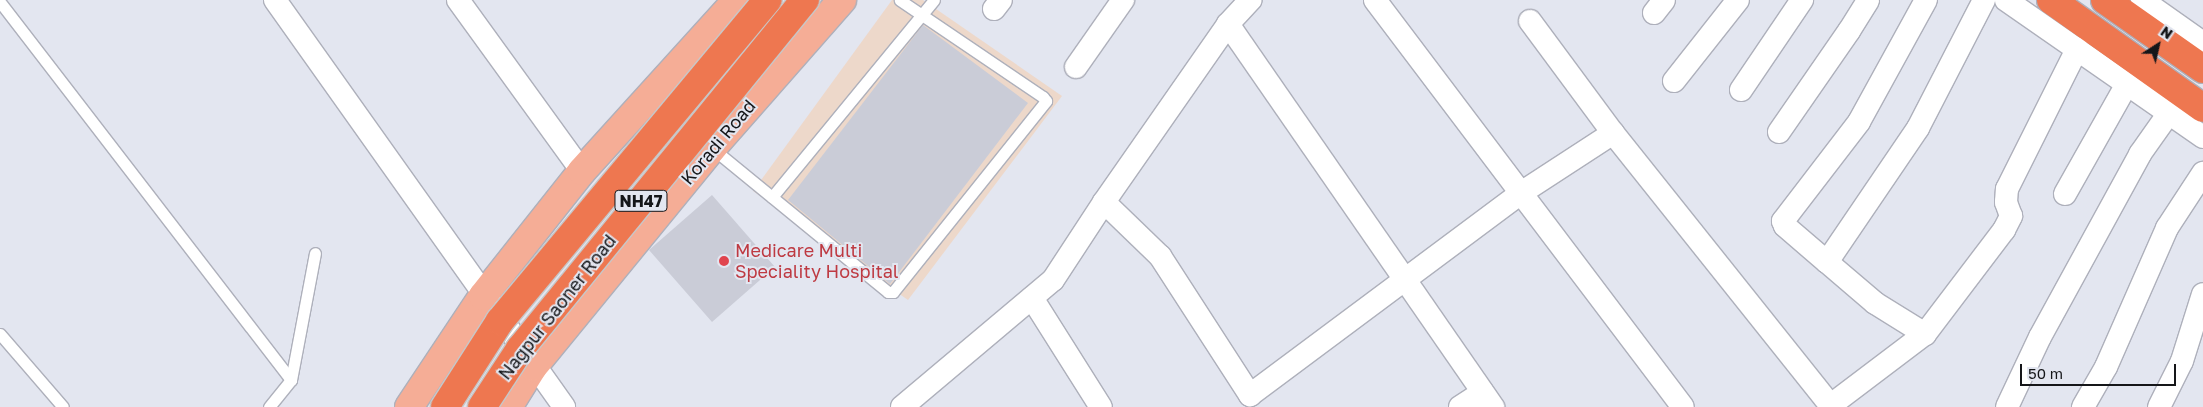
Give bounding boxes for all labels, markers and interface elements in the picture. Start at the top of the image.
north arrow [2133,20,2183,70]
text: N [2158,22,2176,42]
street label: Koradi Road [676,95,760,189]
road number: NH47 [614,188,668,215]
street label: Nagpur Saoner Road [494,230,620,384]
place label: Medicare Multi Speciality Hospital [735,240,899,282]
marker: Medicare Multi Speciality Hospital [717,254,731,268]
scale bar [2023,354,2179,386]
text: 50 m [2028,364,2063,382]

